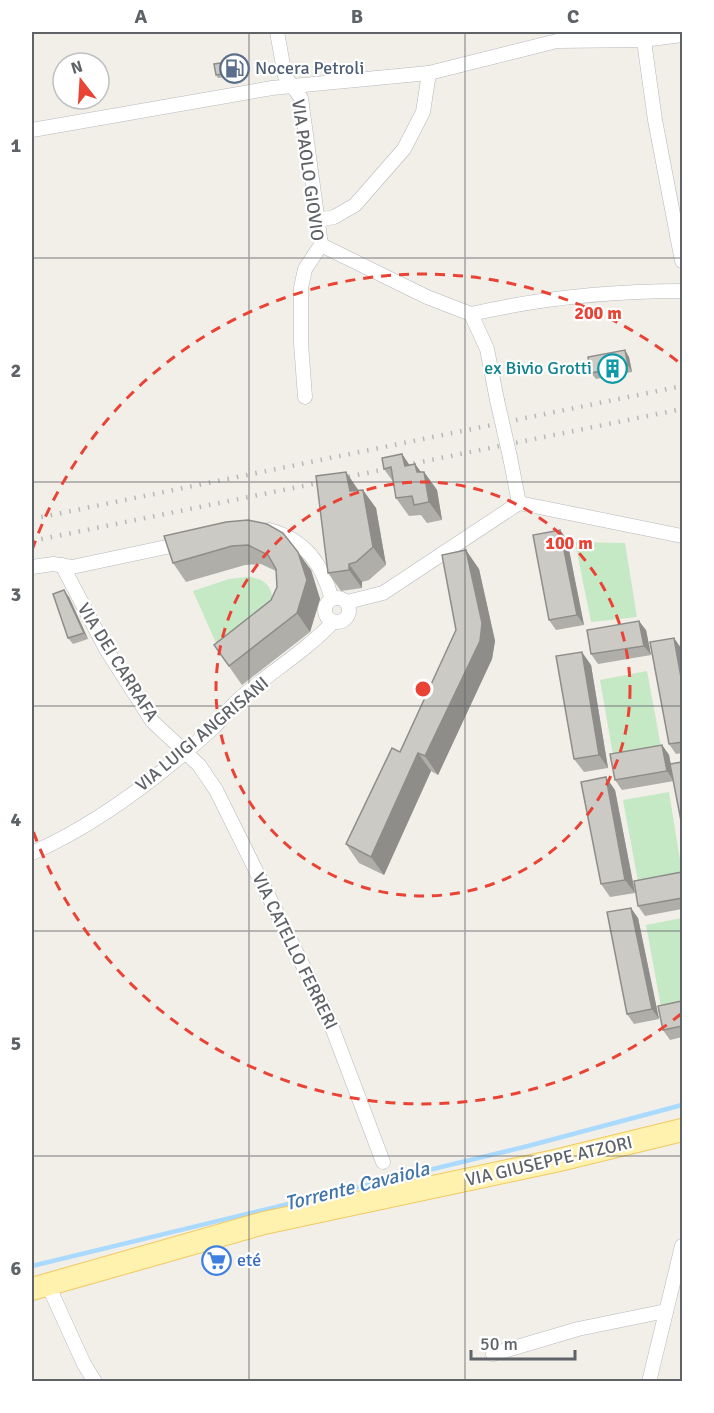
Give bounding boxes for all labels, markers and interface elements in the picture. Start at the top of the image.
text: A [135,4,148,29]
text: B [351,4,363,29]
text: C [567,4,579,29]
north arrow [51,51,111,111]
fuel station icon: Nocera Petroli [218,52,250,84]
text: N [69,56,85,79]
place label: Nocera Petroli [255,57,364,79]
street label: VIA PAOLO GIOVIO [287,98,329,242]
text: 1 [11,133,22,158]
text: 200 m [574,302,622,324]
building icon: ex Bivio Grotti [597,352,629,384]
place label: ex Bivio Grotti [484,357,592,379]
text: 2 [11,358,21,383]
text: 100 m [545,532,593,554]
text: 3 [11,582,21,607]
street label: VIA DEI CARRAFA [73,599,163,725]
street label: VIA LUIGI ANGRISANI [131,672,273,796]
centre of rings [413,679,433,699]
text: 4 [11,807,22,832]
street label: VIA CATELLO FERRERI [247,869,343,1033]
text: 5 [11,1031,21,1056]
street label: VIA GIUSEPPE ATZORI [463,1131,635,1191]
water label: Torrente Cavaiola [282,1156,433,1216]
supermarket icon: eté [200,1244,232,1276]
place label: eté [237,1249,261,1271]
text: 6 [11,1256,22,1281]
scale bar [471,1323,574,1361]
text: 50 m [480,1333,518,1355]

